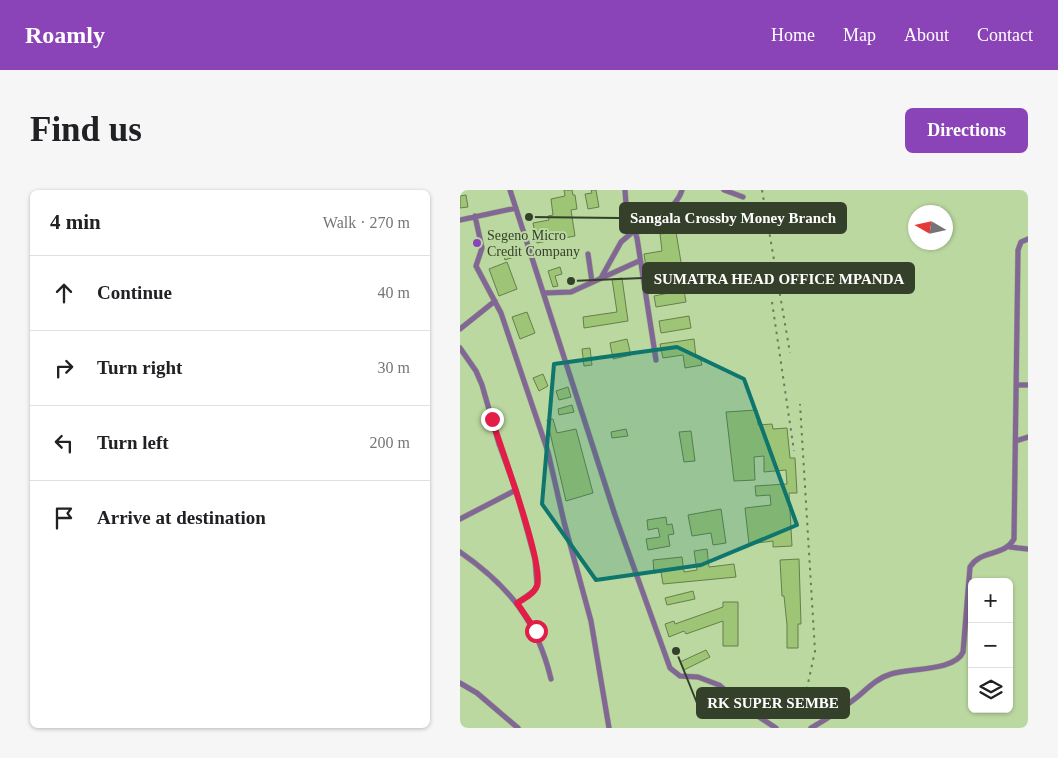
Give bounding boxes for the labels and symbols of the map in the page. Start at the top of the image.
callout: Sangala Crossby Money Branch [620,203,846,233]
north arrow [908,205,953,250]
text: Sangala Crossby Money Branch [630,210,837,226]
place label: Segeno Micro Credit Company [487,228,580,259]
marker: Segeno Micro Credit Company [471,237,483,249]
callout: SUMATRA HEAD OFFICE MPANDA [643,263,914,293]
text: SUMATRA HEAD OFFICE MPANDA [654,271,905,287]
route end [481,408,504,431]
route start [525,620,548,643]
callout: RK SUPER SEMBE [697,688,849,718]
text: RK SUPER SEMBE [707,695,839,711]

